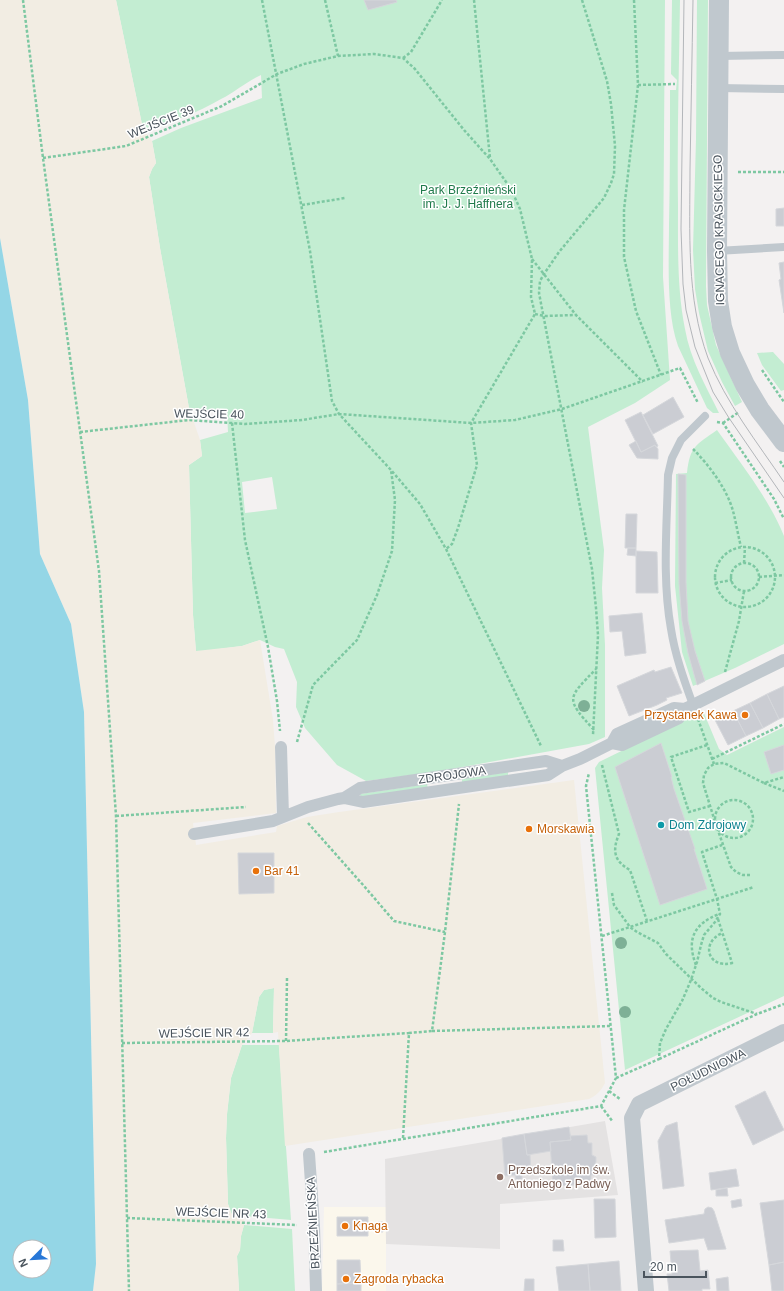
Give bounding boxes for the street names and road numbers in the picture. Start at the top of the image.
street label: WEJŚCIE 39 [126,101,196,142]
street label: IGNACEGO KRASICKIEGO [711,155,727,305]
street label: WEJŚCIE 40 [174,405,244,422]
street label: ZDROJOWA [417,763,487,787]
street label: WEJŚCIE NR 42 [159,1024,250,1041]
street label: POŁUDNIOWA [668,1046,748,1094]
street label: BRZEŹNIEŃSKA [303,1177,322,1269]
street label: WEJŚCIE NR 43 [175,1203,267,1222]

